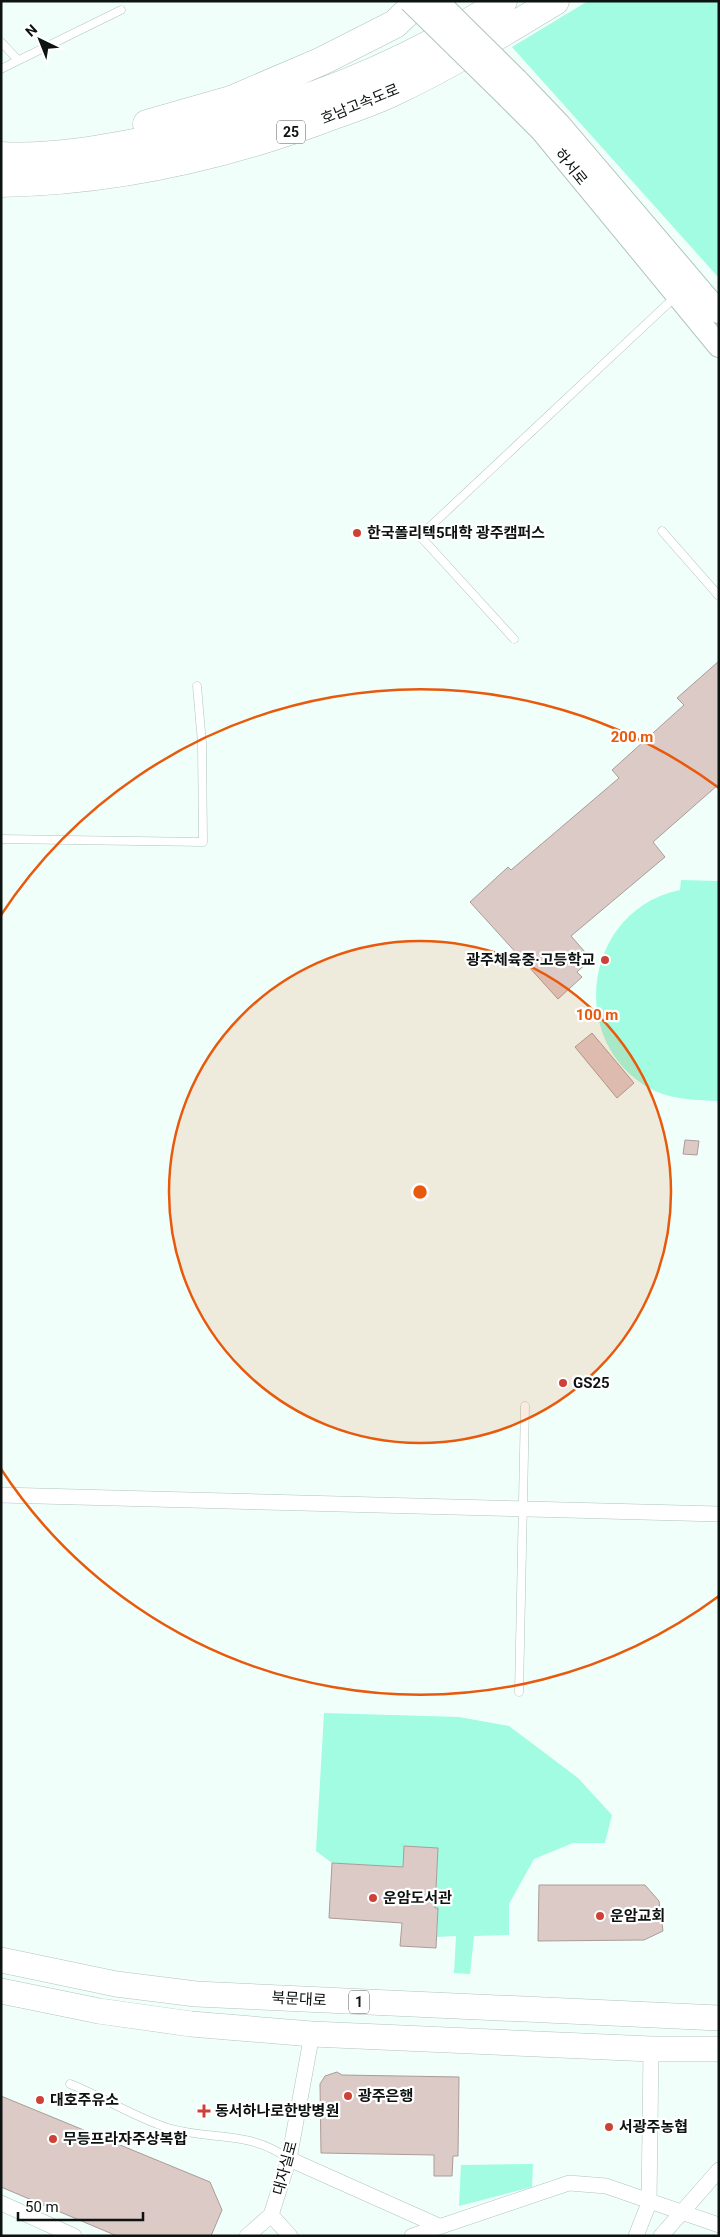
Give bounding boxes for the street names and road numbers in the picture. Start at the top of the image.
street label: 호남고속도로 [318,80,402,128]
road number: 25 [277,120,305,144]
street label: 하서로 [551,145,591,189]
street label: 북문대로 [271,1989,327,2009]
road number: 1 [349,1990,369,2014]
street label: 대자실로 [269,2139,301,2197]

